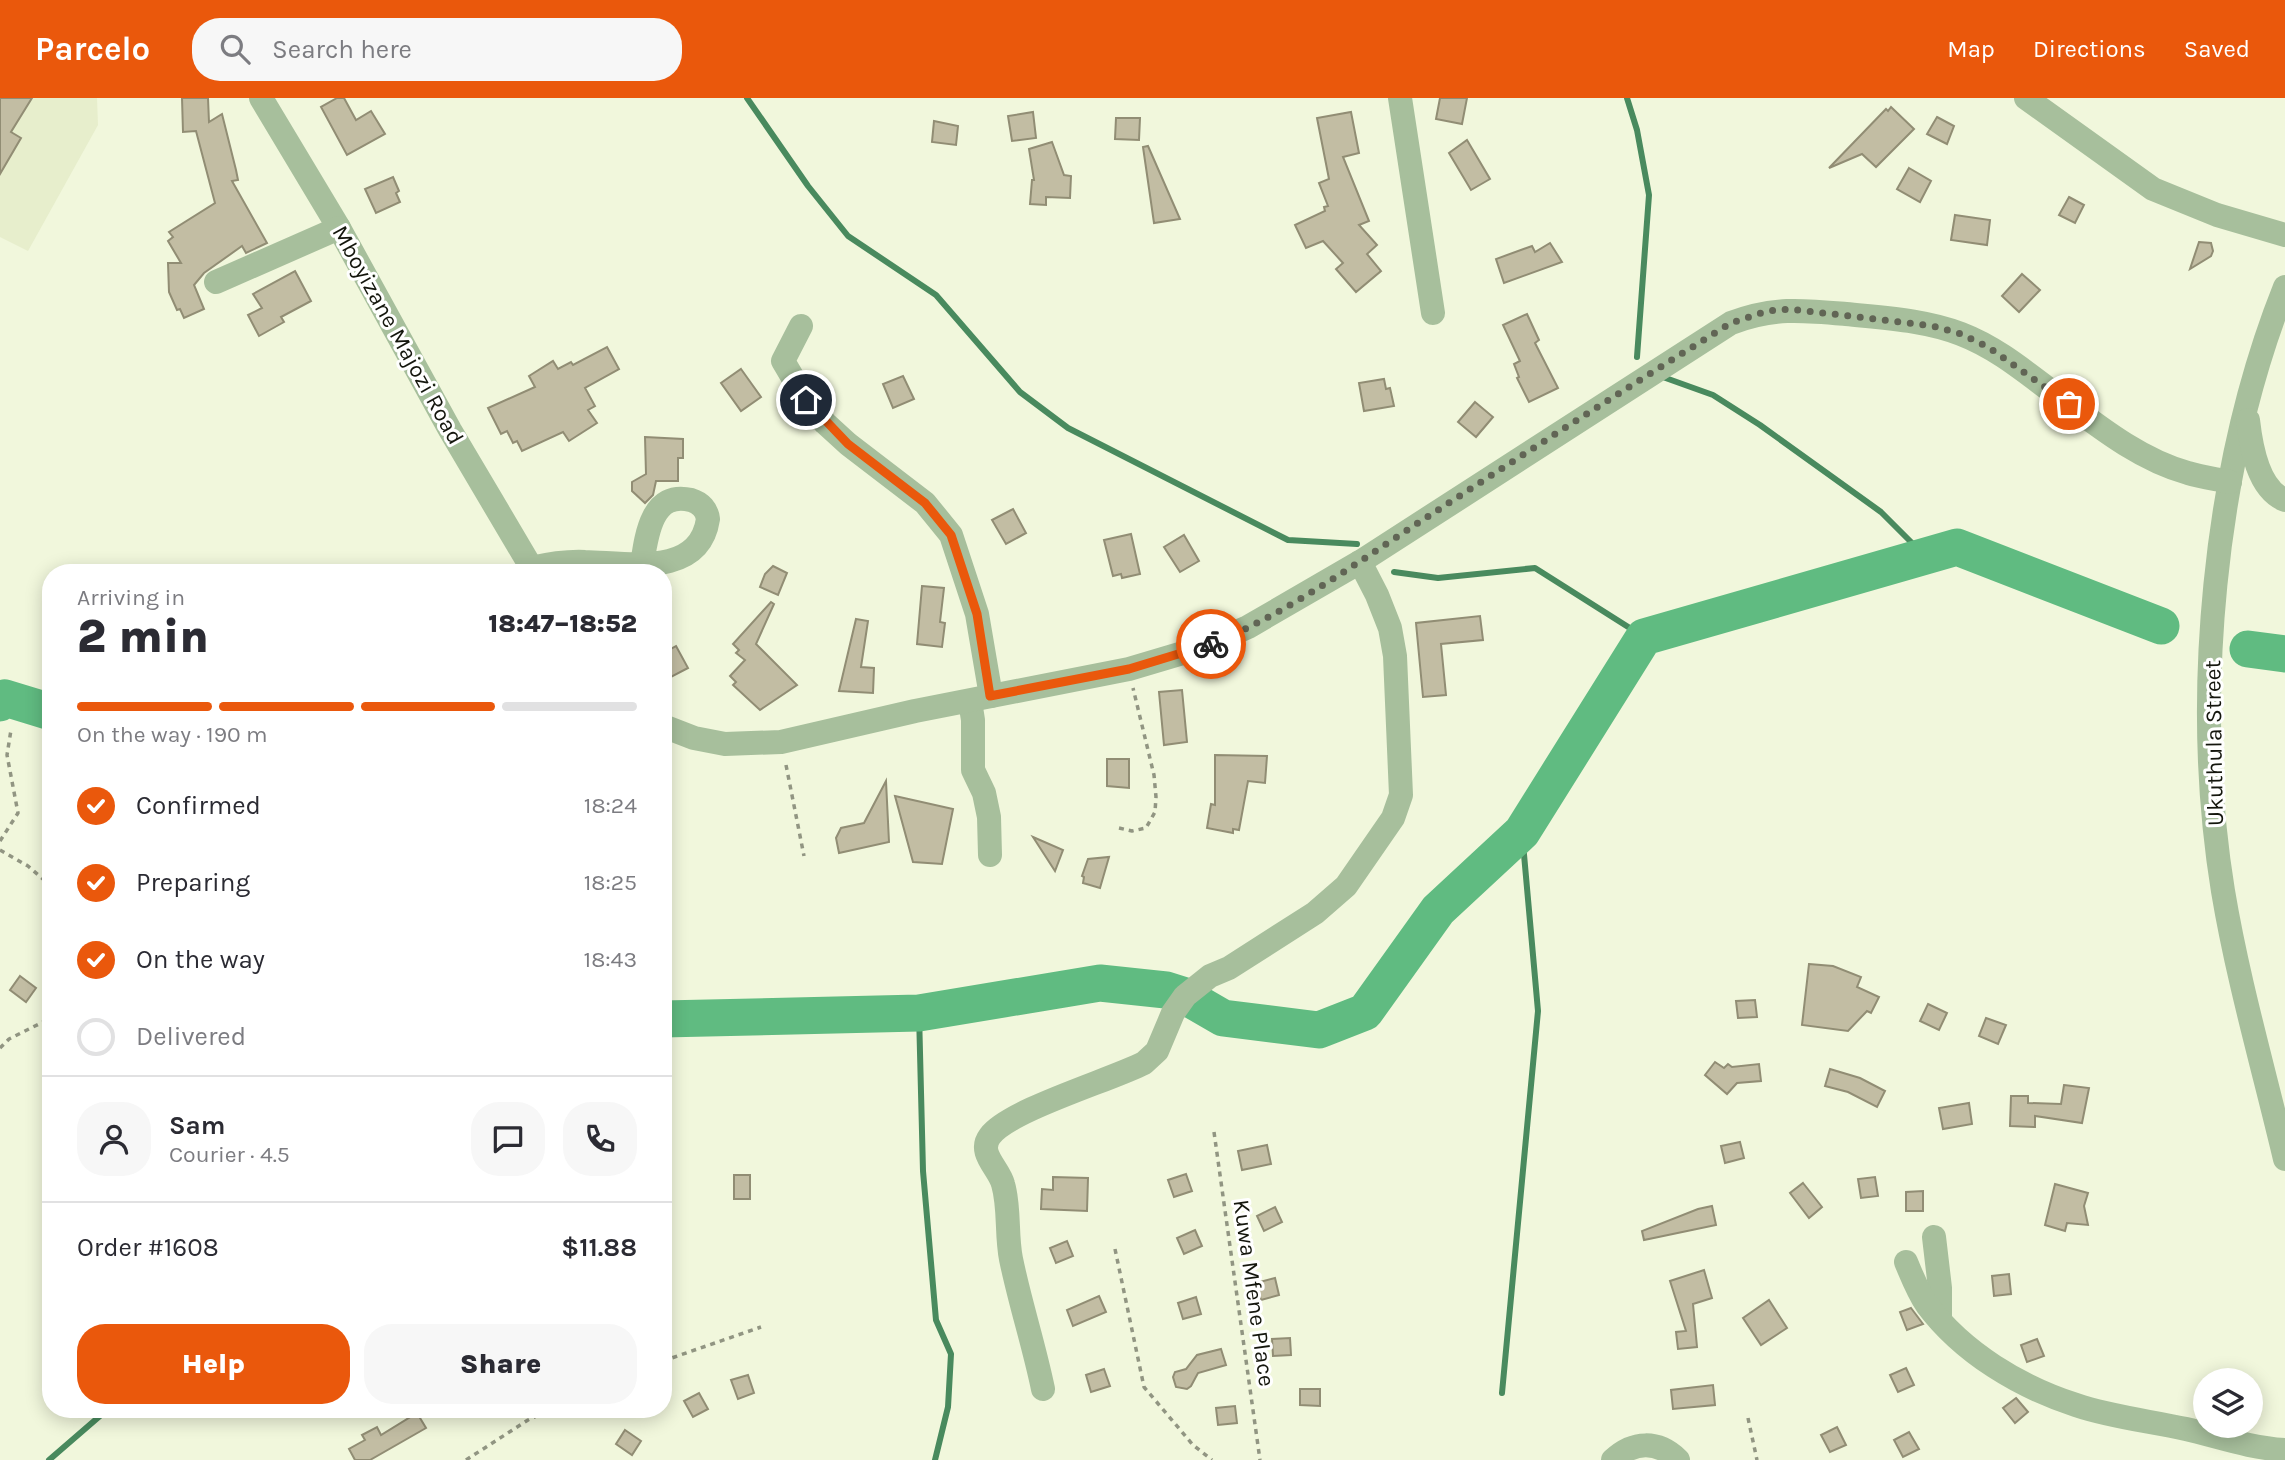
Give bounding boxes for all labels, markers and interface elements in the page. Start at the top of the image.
search box [192,18,682,81]
text: Parcelo [35,30,150,68]
icon: search [216,30,254,68]
text: Search here [272,34,412,65]
text: Map [1947,35,1995,63]
text: Directions [2033,35,2146,63]
text: Saved [2184,35,2250,63]
street label: Mboyizane Majozi Road [327,221,469,449]
pin [776,370,836,430]
pin [2039,374,2099,434]
icon: home [787,381,825,419]
icon: bag [2050,385,2088,423]
text: Arriving in [77,584,185,611]
text: 18:47–18:52 [488,608,637,639]
courier [1176,609,1246,679]
text: 2 min [77,610,209,664]
icon: bike [1192,625,1230,663]
street label: Ukuthula Street [2199,659,2229,826]
text: On the way · 190 m [77,721,268,748]
icon: check [77,787,115,825]
text: Confirmed [136,790,261,821]
text: 18:24 [584,792,637,819]
icon: check [77,864,115,902]
text: Preparing [136,867,250,898]
text: 18:25 [584,869,637,896]
icon: check [77,941,115,979]
text: On the way [136,944,265,975]
text: 18:43 [584,946,637,973]
text: Delivered [136,1021,246,1052]
button: person [77,1102,151,1176]
button: chat [471,1102,545,1176]
button: phone [563,1102,637,1176]
text: Sam [169,1110,225,1141]
text: Courier · 4.5 [169,1141,290,1168]
street label: Kuwa Mfene Place [1228,1198,1280,1388]
text: Order #1608 [77,1232,219,1263]
text: $11.88 [561,1232,637,1263]
button: Help [77,1324,350,1404]
button: Share [364,1324,637,1404]
map controls [2193,1368,2263,1438]
button: layers [2193,1368,2263,1438]

